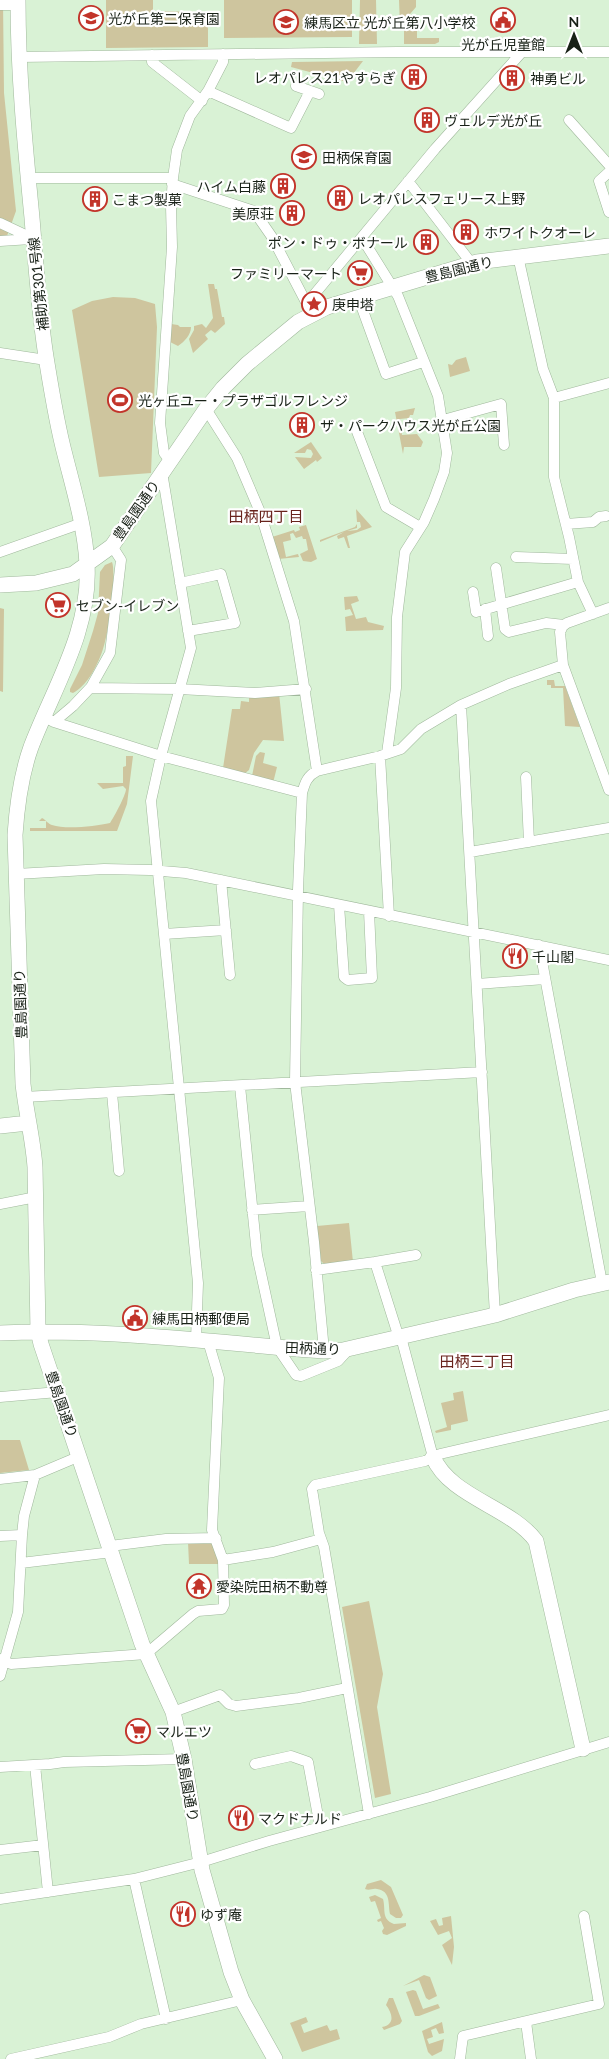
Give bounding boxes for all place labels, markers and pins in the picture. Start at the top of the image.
school or university icon: 光が丘第二保育園 [78,5,104,31]
public building icon: 光が丘児童館 [490,7,516,33]
school or university icon: 練馬区立 光が丘第八小学校 [273,9,299,35]
place label: 光が丘第二保育園 [108,10,220,27]
place label: 練馬区立 光が丘第八小学校 [304,14,476,31]
place label: 光が丘児童館 [461,36,545,53]
building icon: レオパレス21やすらぎ [401,64,427,90]
building icon: 神勇ビル [499,65,525,91]
place label: レオパレス21やすらぎ [254,69,396,86]
place label: 神勇ビル [530,70,586,87]
building icon: ヴェルデ光が丘 [414,107,440,133]
place label: ヴェルデ光が丘 [444,112,542,129]
school or university icon: 田柄保育園 [291,144,317,170]
place label: 田柄保育園 [322,149,392,166]
building icon: ハイム白藤 [270,173,296,199]
place label: ハイム白藤 [197,178,266,195]
building icon: レオパレスフェリース上野 [327,185,353,211]
building icon: こまつ製菓 [82,186,108,212]
place label: レオパレスフェリース上野 [358,190,525,207]
place label: こまつ製菓 [112,191,182,208]
building icon: 美原荘 [279,200,305,226]
place label: 美原荘 [232,205,274,222]
building icon: ホワイトクオーレ [453,219,479,245]
place label: ホワイトクオーレ [484,224,596,241]
building icon: ポン・ドゥ・ボナール [413,229,439,255]
place label: ポン・ドゥ・ボナール [268,234,408,251]
supermarket icon: ファミリーマート [347,260,373,286]
place label: ファミリーマート [230,265,342,282]
place icon: 庚申塔 [301,291,327,317]
place label: 庚申塔 [332,296,374,313]
sports icon: 光ヶ丘ユー・プラザゴルフレンジ [107,387,133,413]
place label: 光ヶ丘ユー・プラザゴルフレンジ [138,392,348,409]
building icon: ザ・パークハウス光が丘公園 [289,412,315,438]
place label: ザ・パークハウス光が丘公園 [320,417,501,434]
supermarket icon: セブン-イレブン [45,592,71,618]
place label: セブン-イレブン [76,597,179,614]
restaurant icon: 千山閣 [502,943,528,969]
place label: 千山閣 [532,948,574,965]
public building icon: 練馬田柄郵便局 [122,1305,148,1331]
place label: 練馬田柄郵便局 [152,1310,250,1327]
temple icon: 愛染院田柄不動尊 [186,1573,212,1599]
place label: 愛染院田柄不動尊 [216,1578,328,1595]
supermarket icon: マルエツ [125,1718,151,1744]
place label: マルエツ [156,1723,212,1740]
restaurant icon: マクドナルド [228,1805,254,1831]
place label: マクドナルド [258,1810,342,1827]
restaurant icon: ゆず庵 [170,1901,196,1927]
place label: ゆず庵 [200,1906,242,1923]

